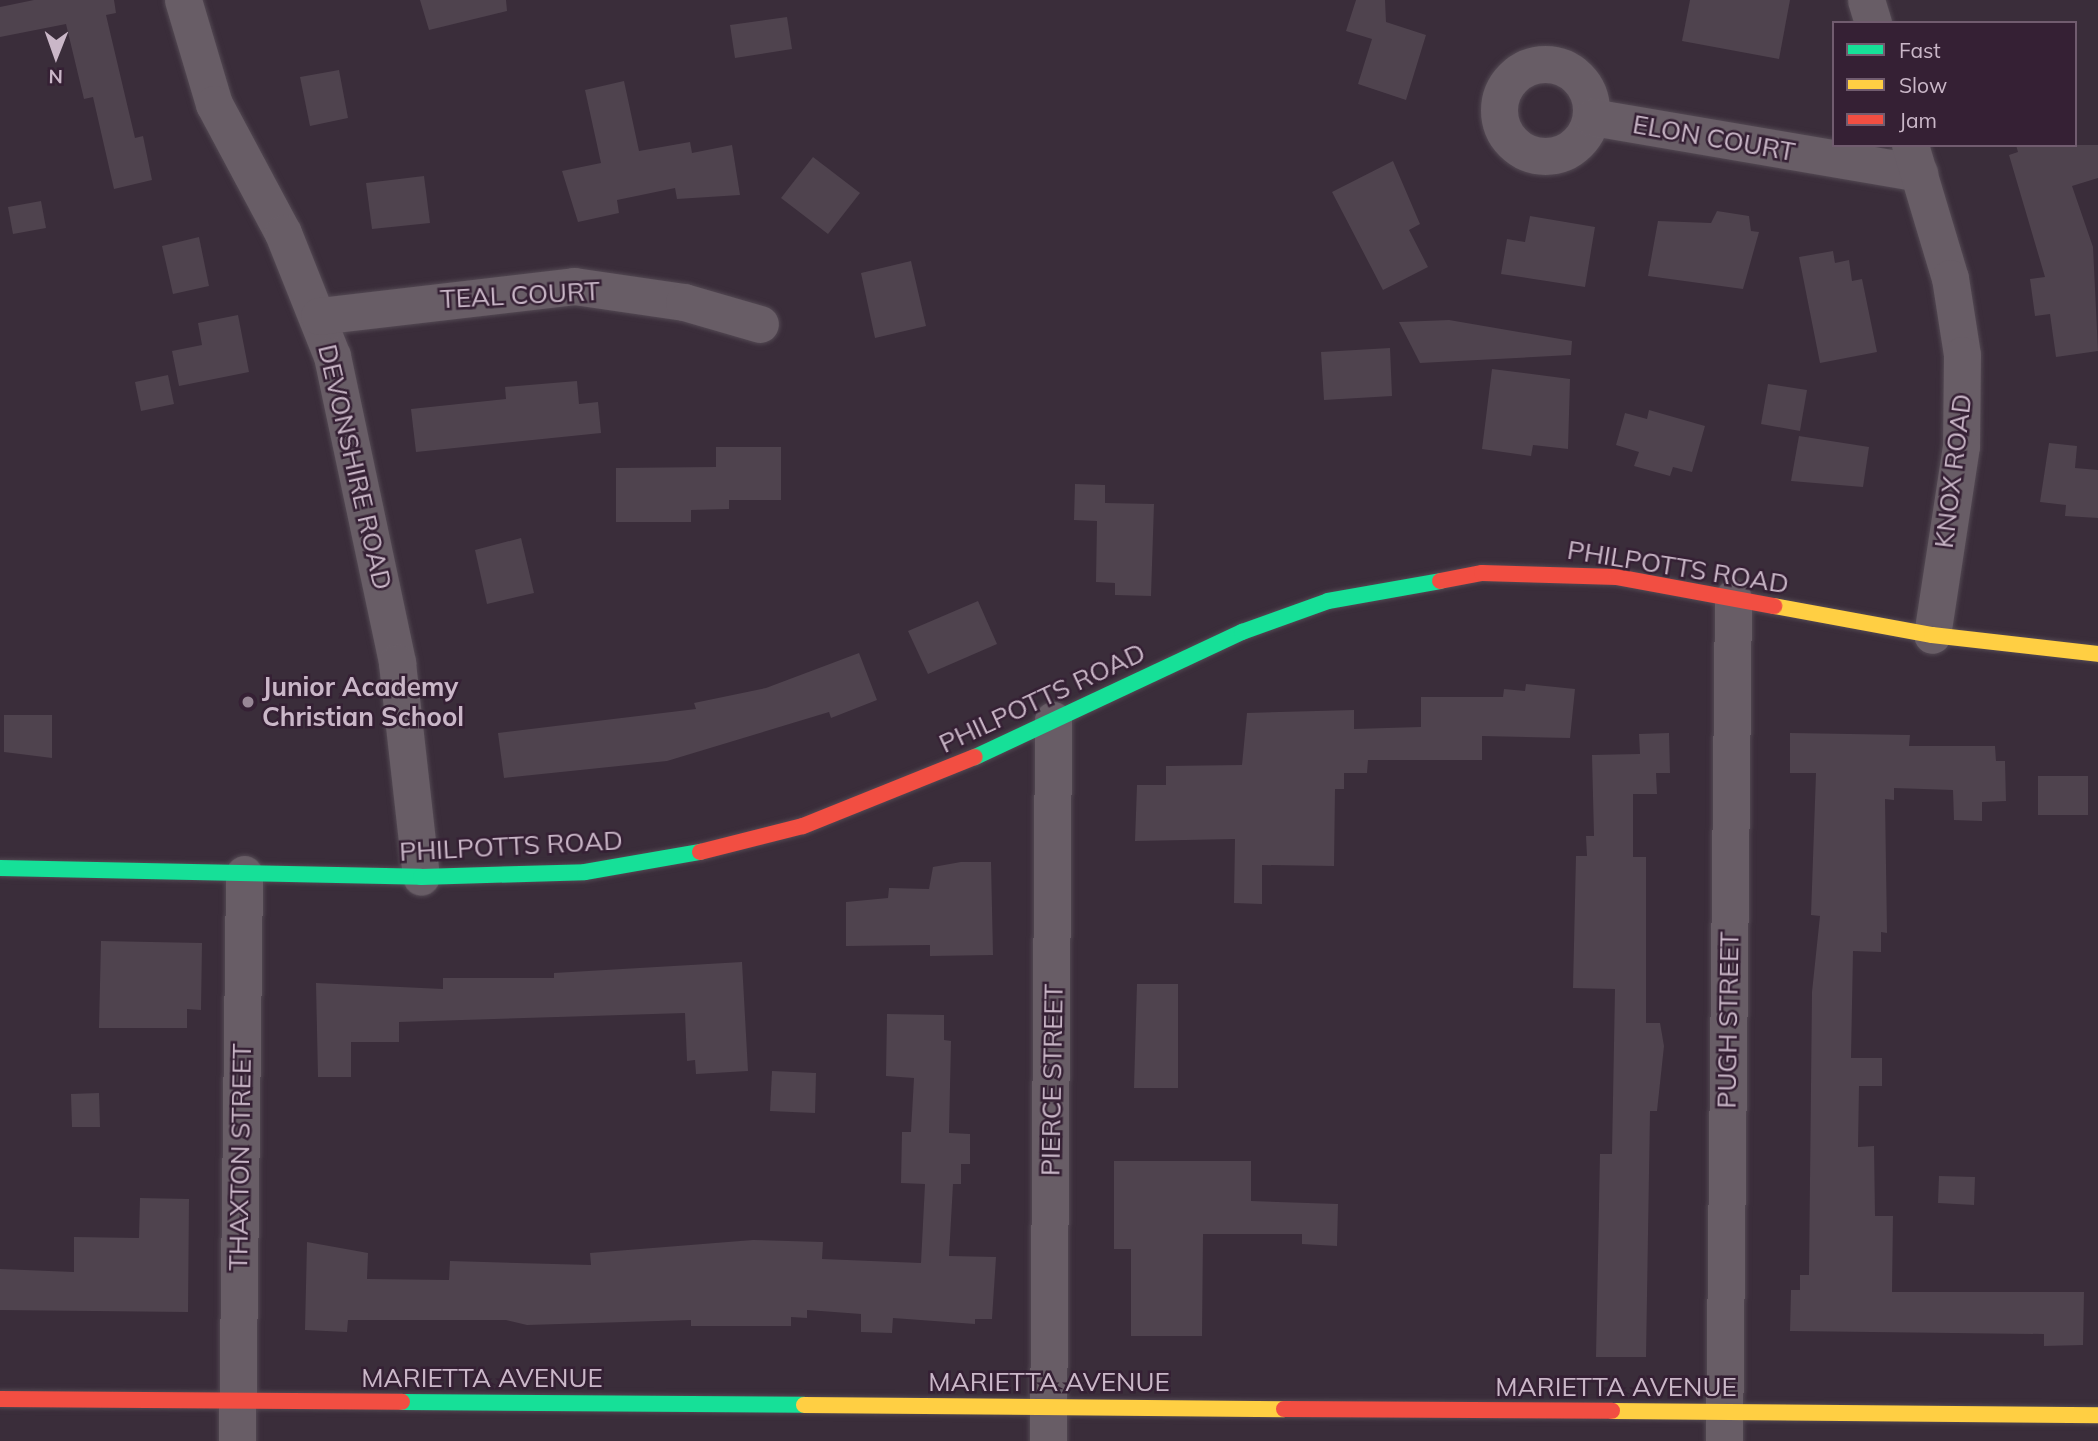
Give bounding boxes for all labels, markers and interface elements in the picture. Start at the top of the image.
north arrow [21,21,91,91]
legend [1832,21,2077,147]
text: Fast [1899,37,1941,63]
text: N [48,65,63,89]
text: Slow [1899,72,1947,98]
text: Jam [1899,107,1937,133]
street label: ELON COURT [1630,108,1798,168]
street label: TEAL COURT [439,275,601,315]
street label: DEVONSHIRE ROAD [312,341,398,593]
street label: KNOX ROAD [1928,392,1978,550]
street label: PHILPOTTS ROAD [1565,534,1791,600]
street label: PHILPOTTS ROAD [934,637,1150,759]
place label: Junior Academy Christian School [262,671,464,732]
marker: Junior Academy Christian School [240,694,256,710]
street label: PHILPOTTS ROAD [399,825,623,867]
street label: PUGH STREET [1711,931,1745,1109]
street label: PIERCE STREET [1035,984,1069,1176]
street label: THAXTON STREET [222,1043,258,1271]
street label: MARIETTA AVENUE [361,1362,603,1394]
street label: MARIETTA AVENUE [928,1366,1170,1398]
street label: MARIETTA AVENUE [1495,1371,1737,1403]

